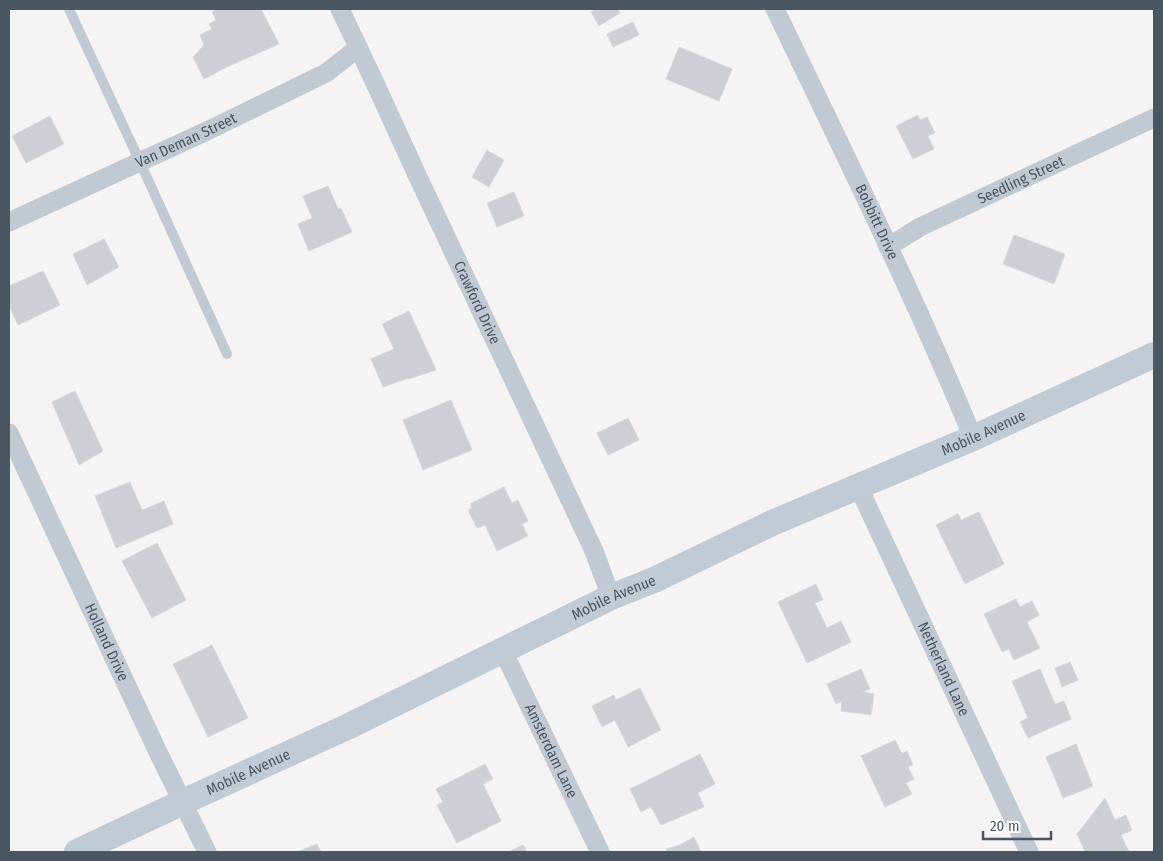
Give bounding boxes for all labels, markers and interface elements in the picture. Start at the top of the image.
street label: Van Deman Street [133,109,240,172]
street label: Seedling Street [975,152,1067,208]
street label: Bobbitt Drive [851,181,902,262]
street label: Crawford Drive [450,258,504,347]
street label: Mobile Avenue [939,406,1028,459]
street label: Mobile Avenue [568,571,658,624]
street label: Holland Drive [81,601,132,684]
street label: Netherland Lane [914,619,973,719]
street label: Amsterdam Lane [521,701,582,801]
street label: Mobile Avenue [203,745,293,799]
scale bar [983,808,1050,840]
text: 20 m [990,817,1020,835]

